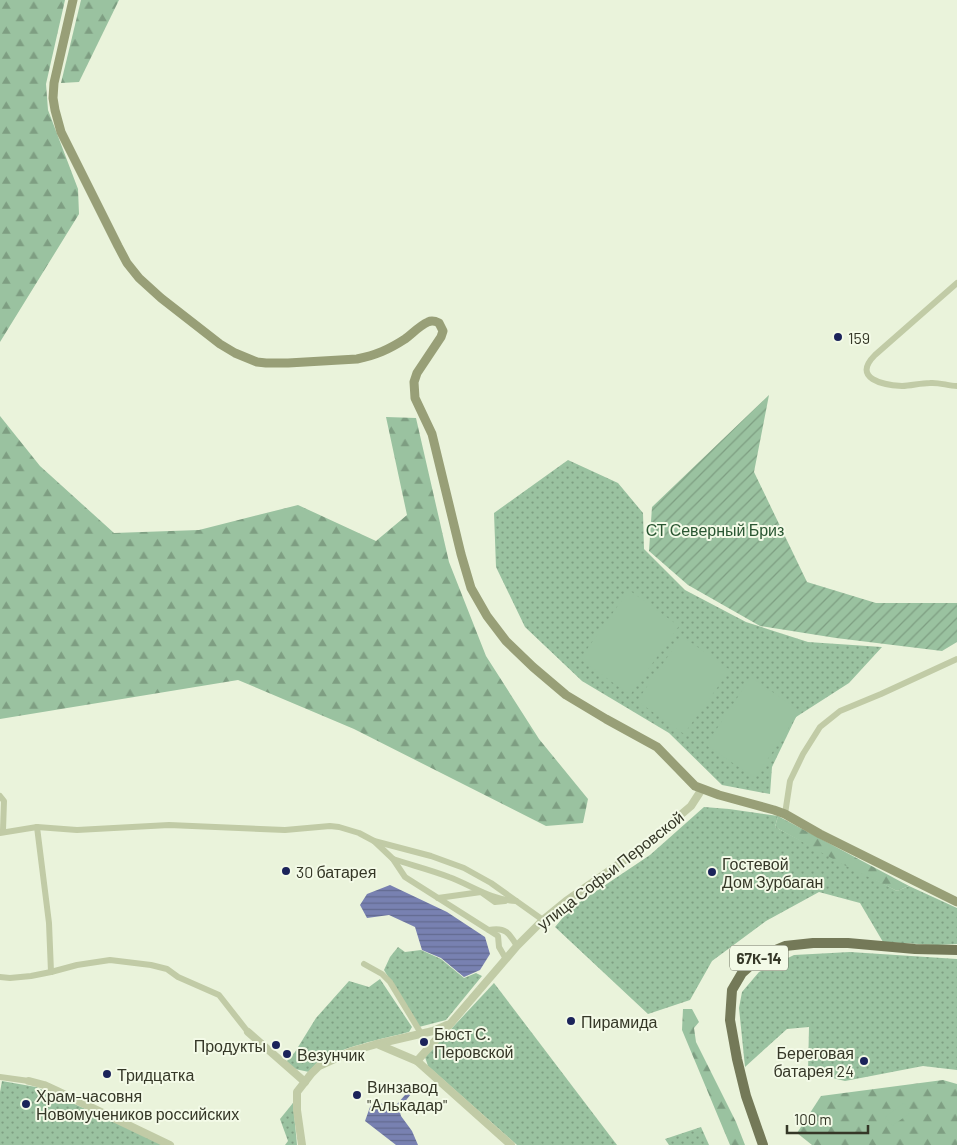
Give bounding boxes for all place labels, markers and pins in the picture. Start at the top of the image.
place label: 159 [848,328,870,347]
marker: 159 [832,331,844,343]
place label: Гостевой Дом Зурбаган [722,854,823,891]
place label: 30 батарея [296,862,376,881]
marker: 30 батарея [280,865,292,877]
marker: Гостевой Дом Зурбаган [706,866,718,878]
place label: Пирамида [581,1012,658,1031]
marker: Пирамида [565,1015,577,1027]
place label: Бюст С. Перовской [434,1024,514,1061]
place label: Продукты [194,1036,266,1055]
marker: Бюст С. Перовской [418,1036,430,1048]
marker: Продукты [270,1039,282,1051]
place label: Береговая батарея 24 [774,1043,854,1080]
place label: Везунчик [297,1045,365,1064]
marker: Везунчик [281,1048,293,1060]
marker: Береговая батарея 24 [858,1055,870,1067]
place label: Тридцатка [117,1065,194,1084]
marker: Тридцатка [101,1068,113,1080]
place label: Винзавод "Алькадар" [367,1077,447,1114]
place label: Храм-часовня Новомучеников российских [36,1086,239,1123]
marker: Винзавод "Алькадар" [351,1089,363,1101]
marker: Храм-часовня Новомучеников российских [20,1098,32,1110]

